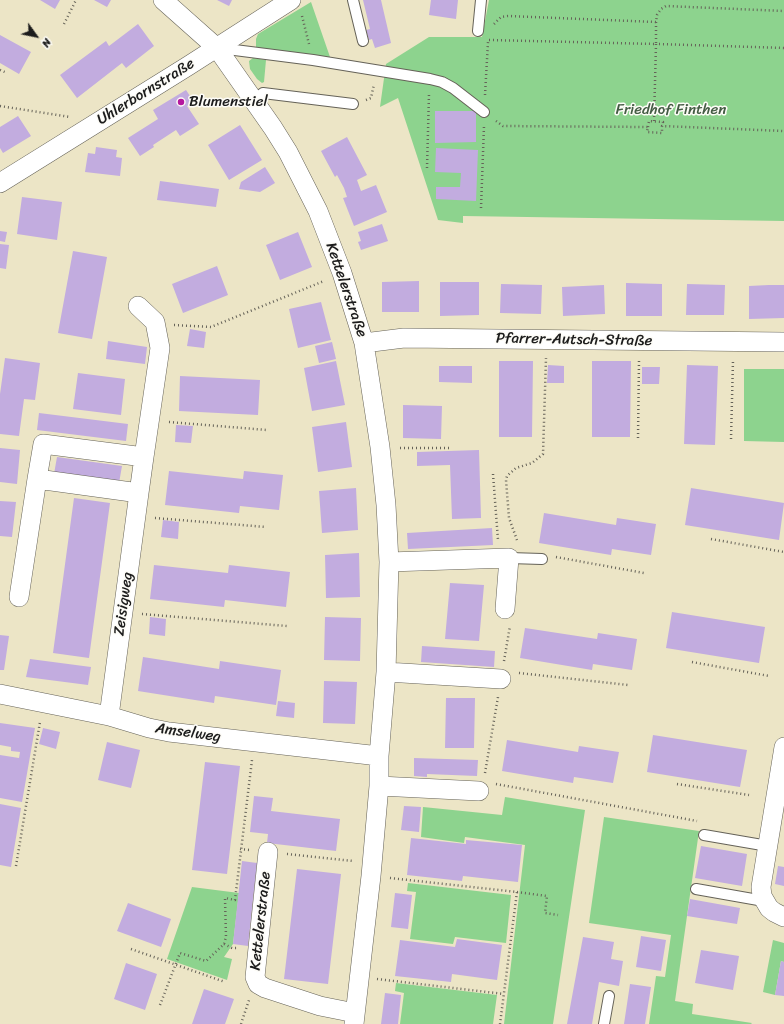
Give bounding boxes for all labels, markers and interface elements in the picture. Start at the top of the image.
north arrow [16,16,56,56]
text: N [36,34,57,51]
street label: Uhlerbornstraße [94,55,198,129]
place label: Blumenstiel [189,93,268,111]
marker: Blumenstiel [176,97,186,107]
park label: Friedhof Finthen [616,101,726,119]
street label: Kettelerstraße [321,240,371,340]
street label: Pfarrer-Autsch-Straße [496,330,652,350]
street label: Zeisigweg [111,571,137,637]
street label: Amselweg [154,720,222,746]
street label: Kettelerstraße [247,871,275,971]

